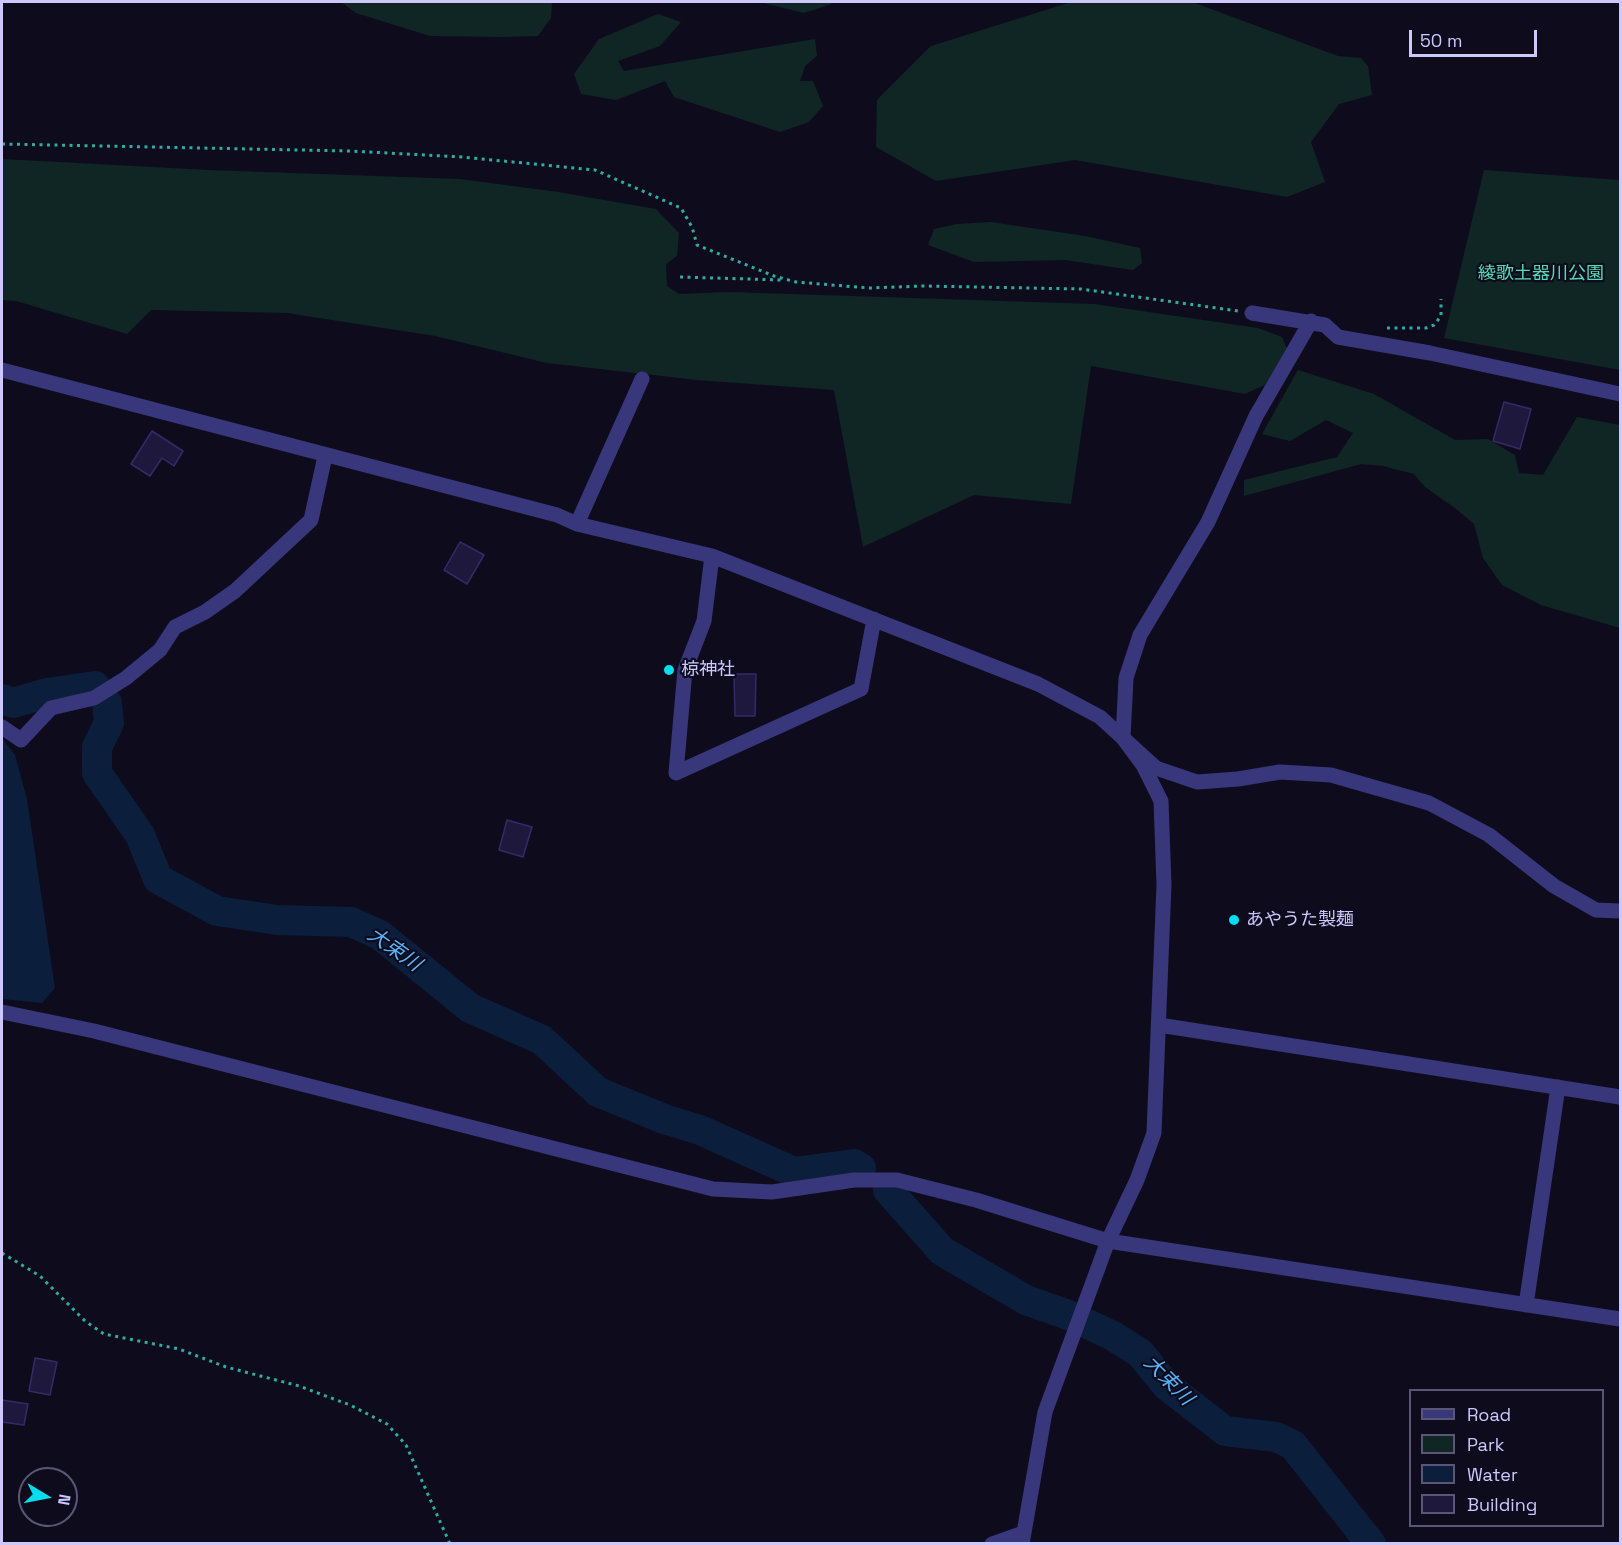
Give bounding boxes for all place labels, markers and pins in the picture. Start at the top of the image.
place label: 椋神社 [681,659,735,681]
marker: 椋神社 [662,663,676,677]
place label: あやうた製麺 [1246,909,1354,931]
marker: あやうた製麺 [1227,913,1241,927]

